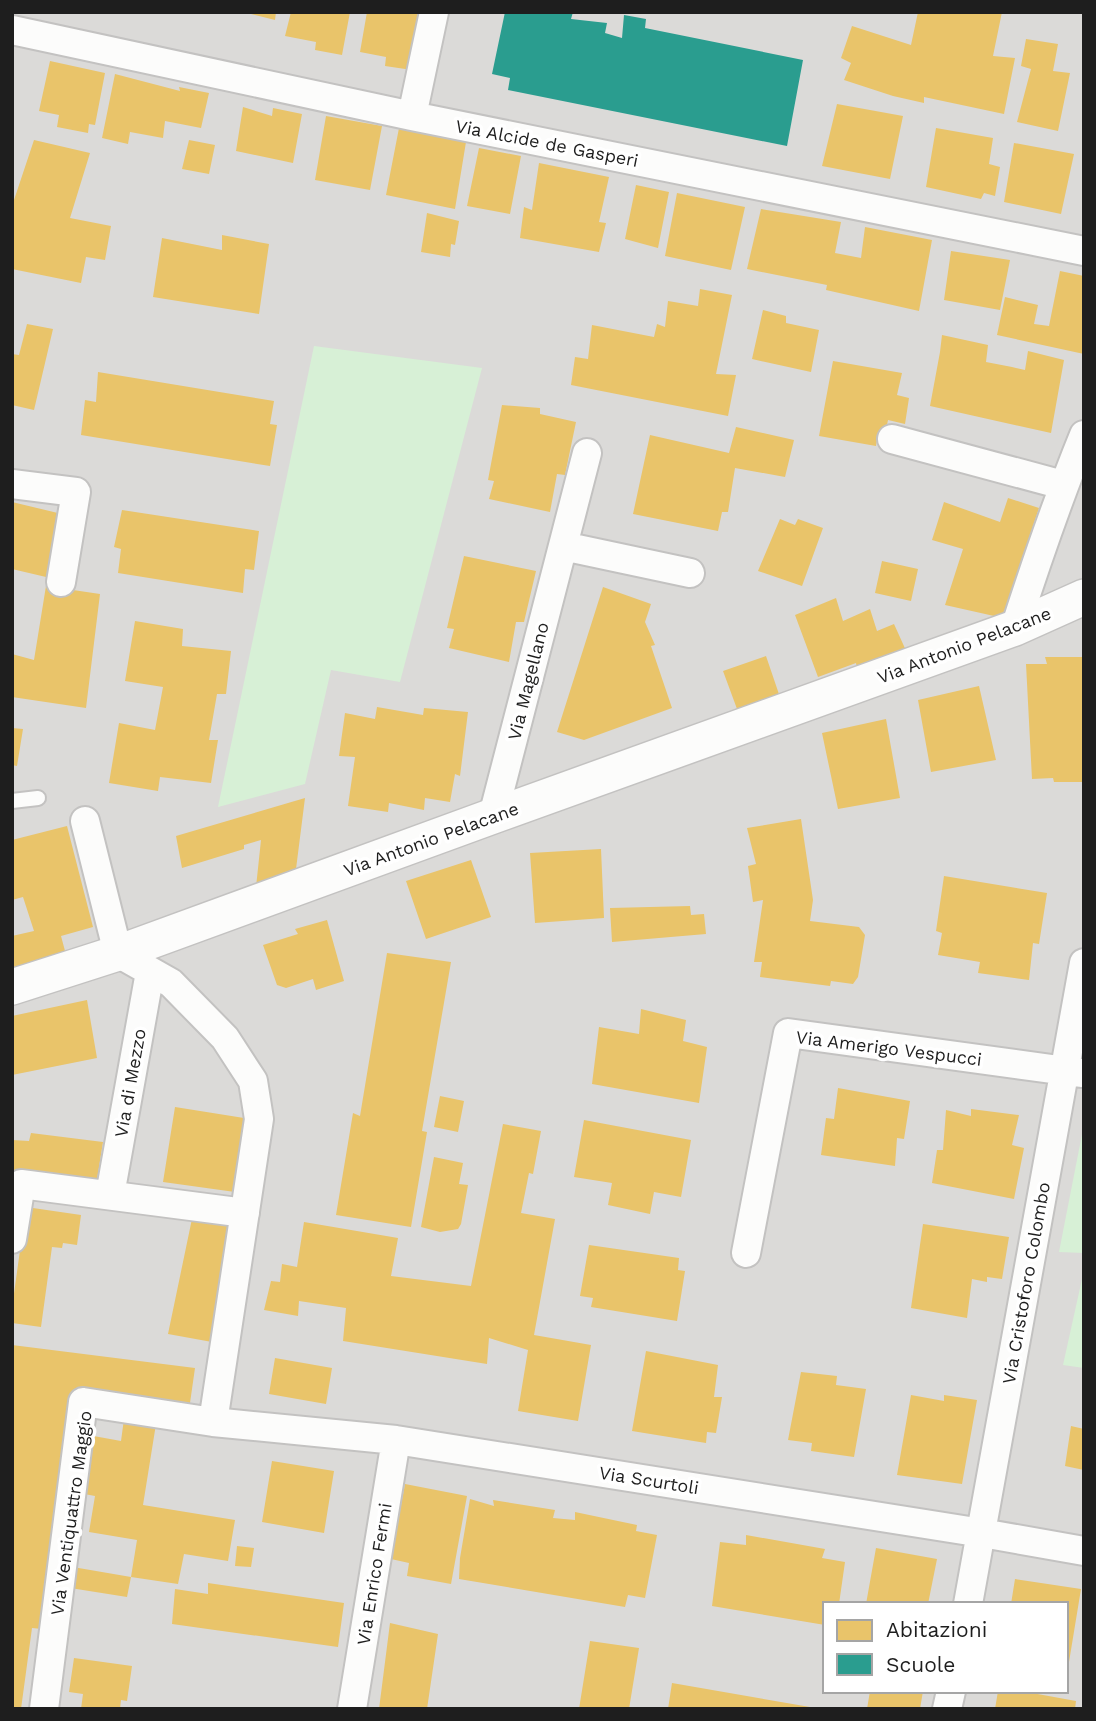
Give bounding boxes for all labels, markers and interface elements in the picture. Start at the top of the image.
street label: Via Alcide de Gasperi [454,115,640,171]
street label: Via Antonio Pelacane [874,602,1054,688]
street label: Via Magellano [503,620,553,742]
street label: Via Antonio Pelacane [341,798,521,880]
street label: Via Amerigo Vespucci [795,1026,983,1070]
street label: Via di Mezzo [110,1027,150,1139]
street label: Via Cristoforo Colombo [998,1180,1054,1386]
street label: Via Ventiquattro Maggio [46,1409,96,1617]
street label: Via Scurtoli [598,1462,700,1498]
street label: Via Enrico Fermi [352,1501,396,1647]
legend [823,1602,1068,1693]
text: Abitazioni [886,1617,987,1642]
text: Scuole [886,1652,955,1677]

